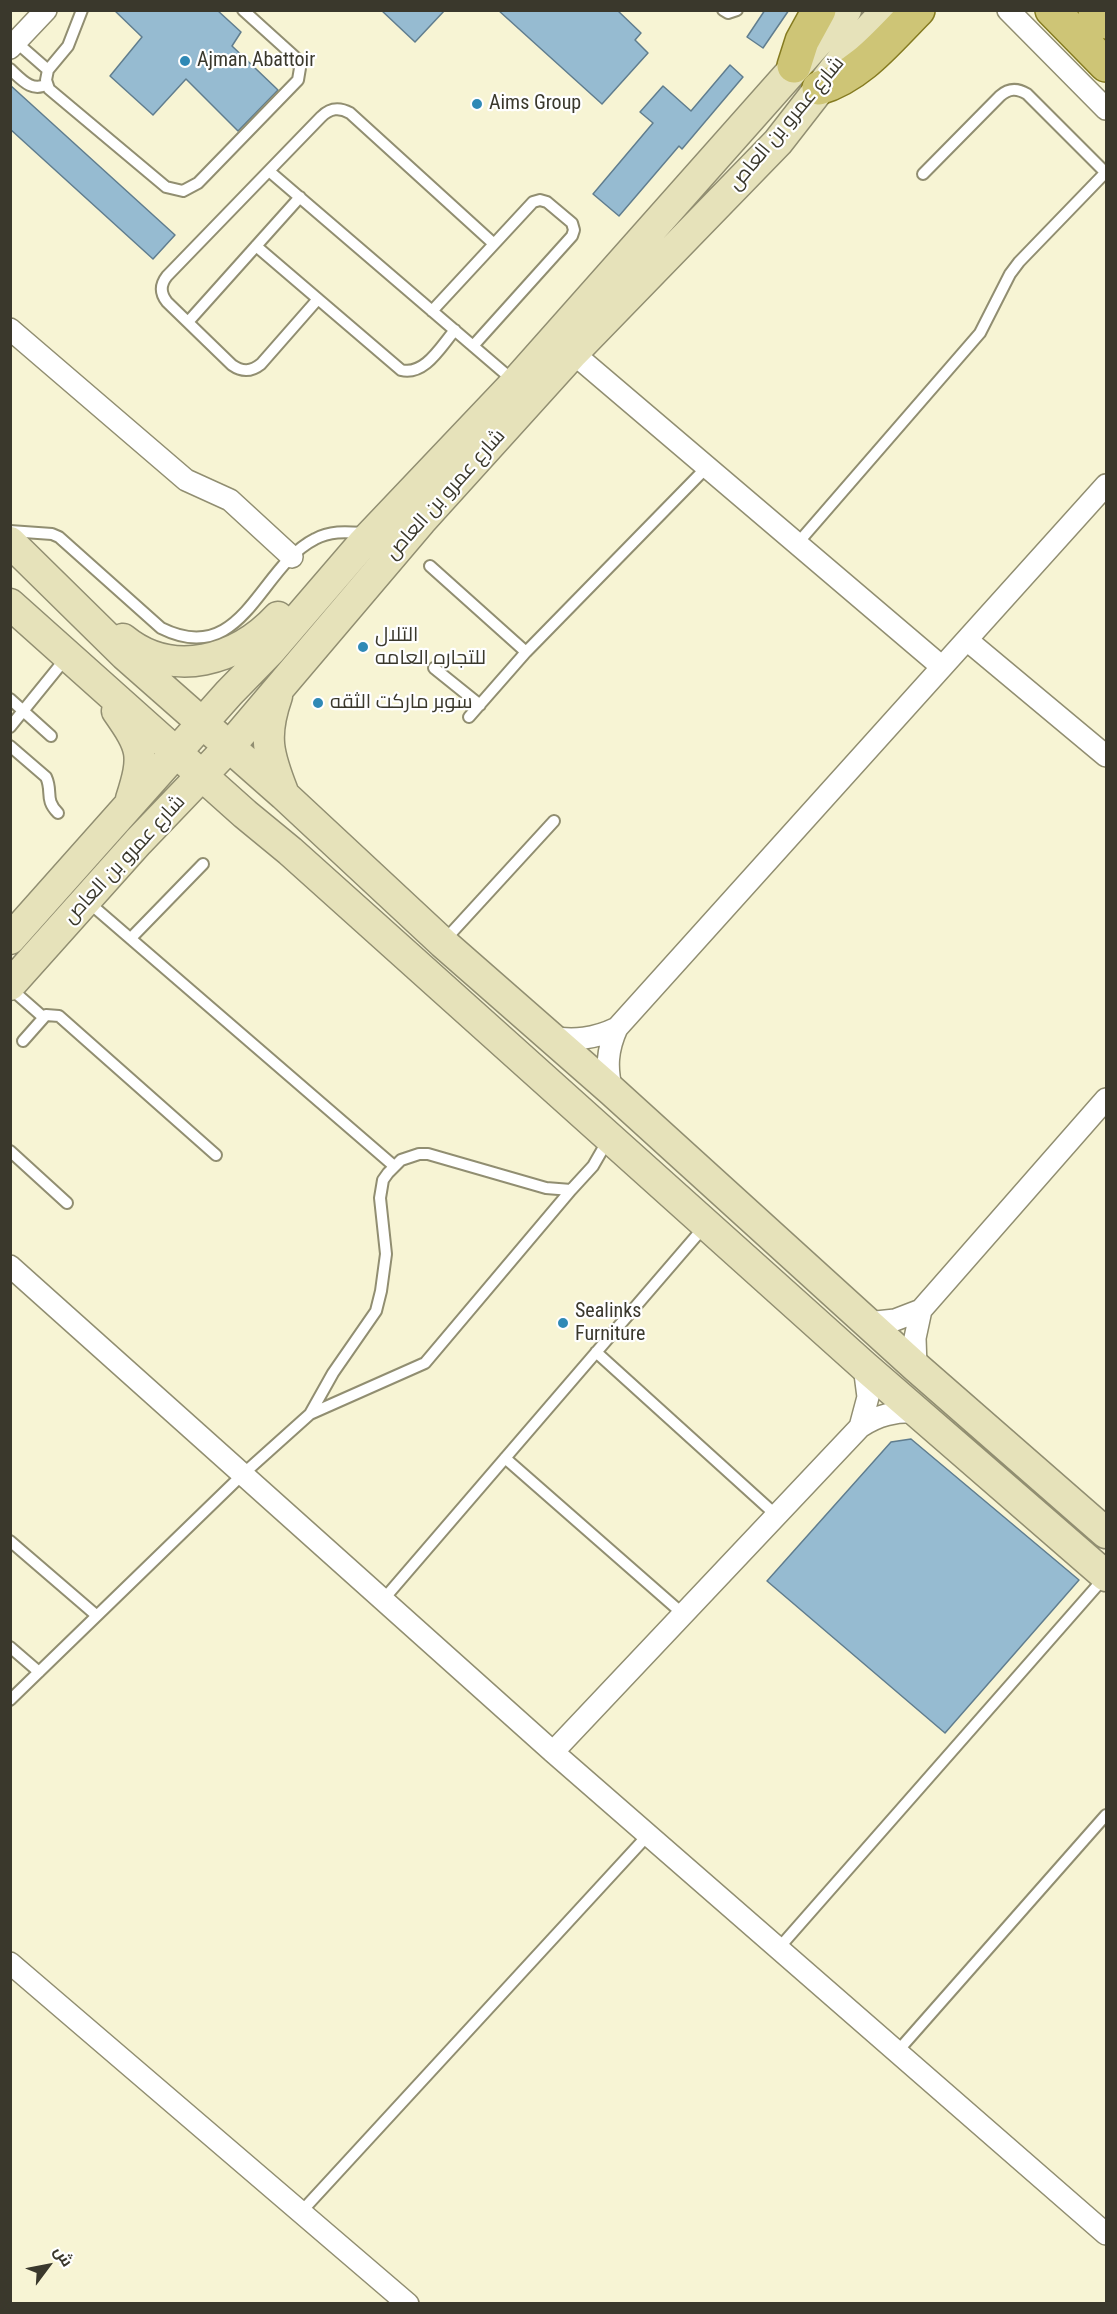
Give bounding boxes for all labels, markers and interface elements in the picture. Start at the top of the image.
place label: Ajman Abattoir [197,49,315,73]
street label: شارع عمرو بن العاص [724,52,850,196]
marker: Ajman Abattoir [178,54,192,68]
place label: Aims Group [489,92,581,116]
marker: Aims Group [470,97,484,111]
street label: شارع عمرو بن العاص [381,425,511,565]
place label: التلال للتجاره العامه [375,624,486,671]
marker: التلال للتجاره العامه [356,640,370,654]
place label: سوبر ماركت الثقه [330,691,473,715]
marker: سوبر ماركت الثقه [311,696,325,710]
street label: شارع عمرو بن العاص [59,791,191,929]
place label: Sealinks Furniture [575,1300,645,1347]
marker: Sealinks Furniture [556,1316,570,1330]
north arrow [18,2236,78,2296]
text: ش [50,2242,77,2270]

